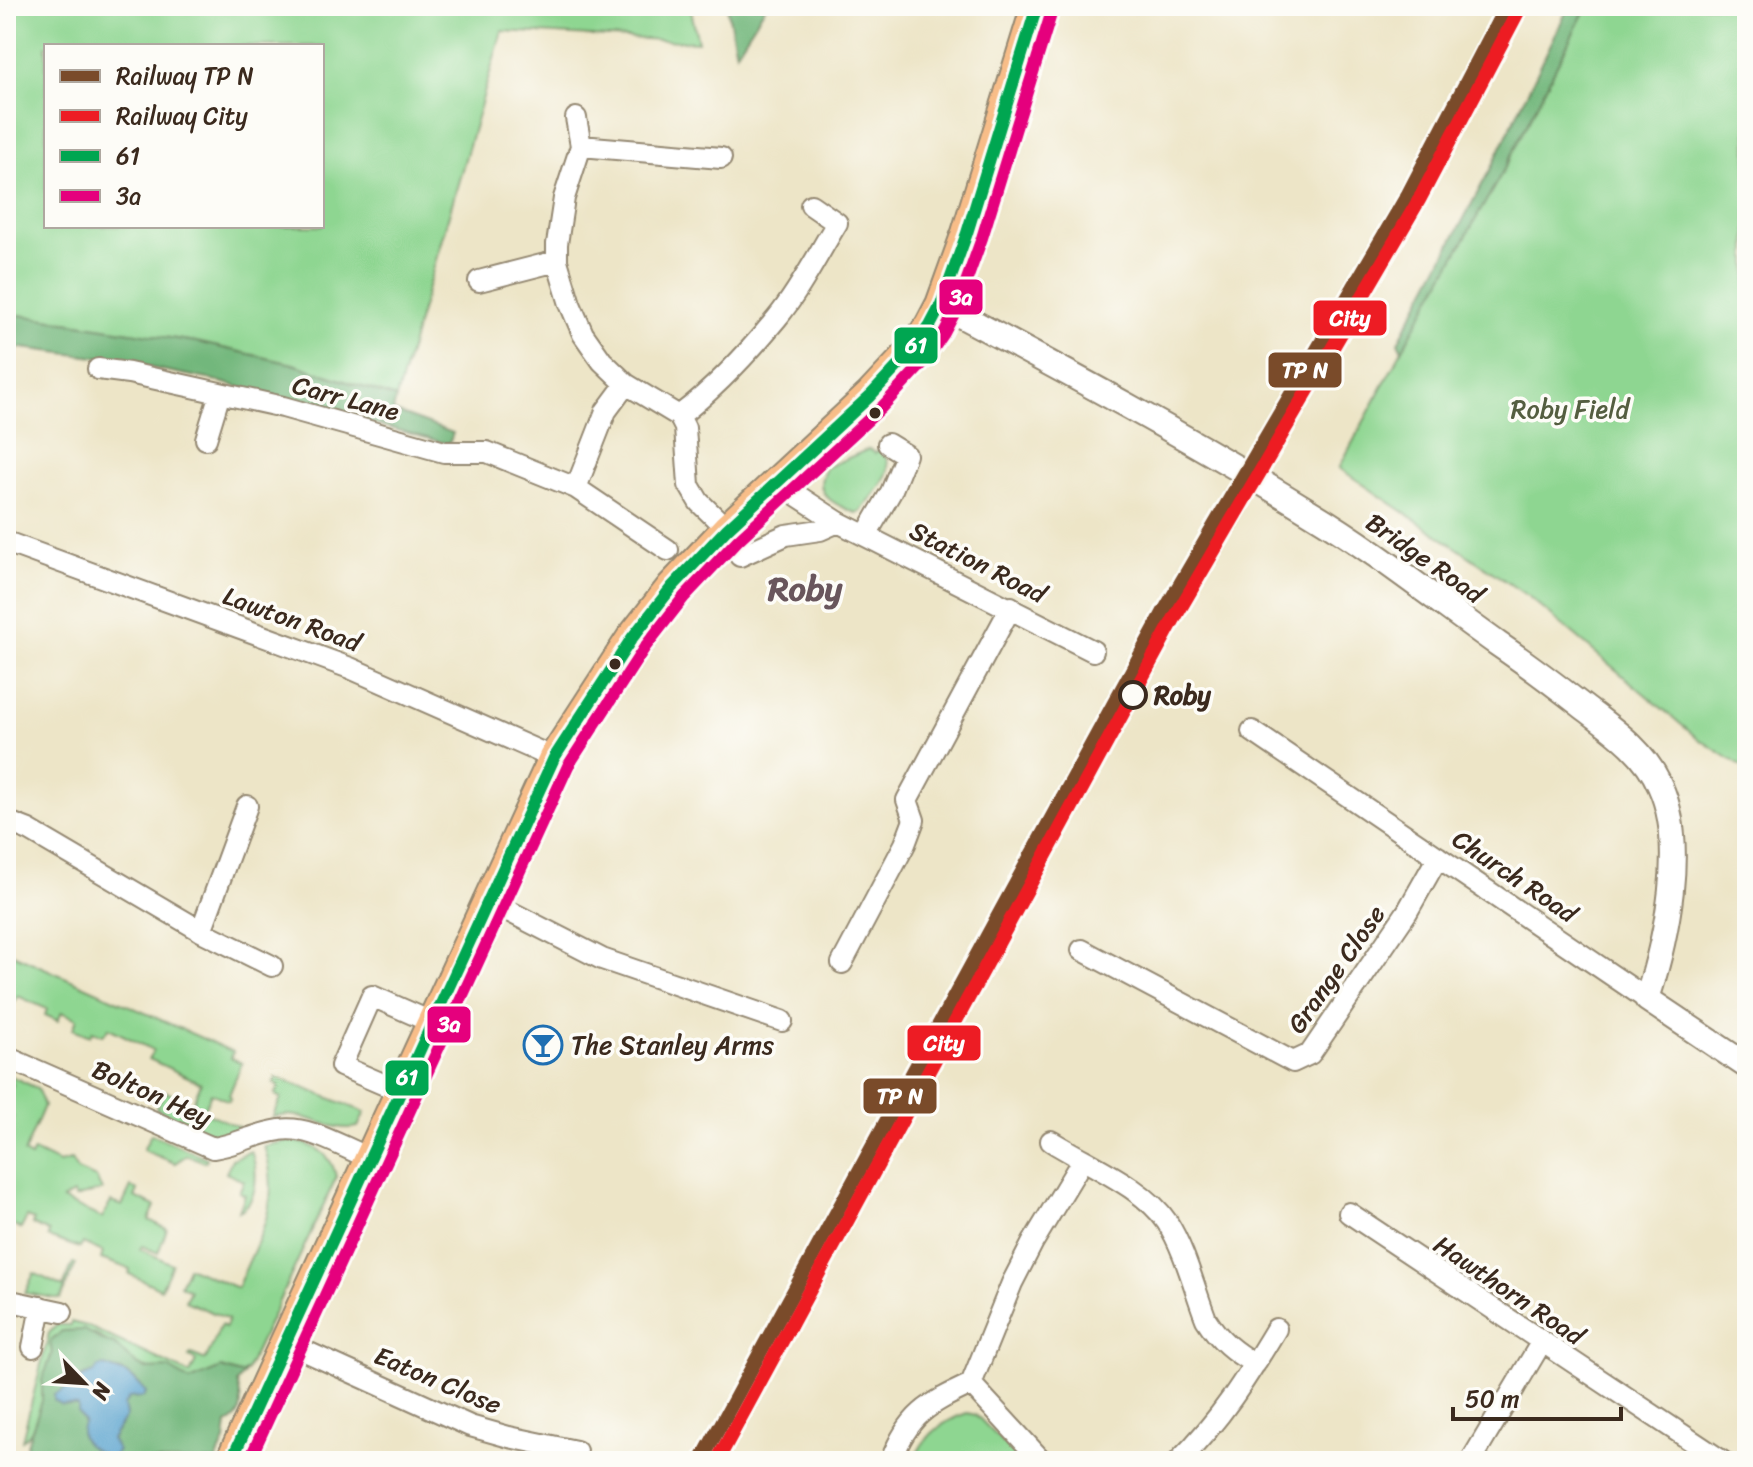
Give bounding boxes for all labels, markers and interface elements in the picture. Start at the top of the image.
legend [44,44,324,228]
text: Railway TP N [116,55,254,97]
text: Railway City [116,95,248,137]
text: 61 [116,135,140,177]
text: 3a [116,175,141,217]
line badge: 3a [938,278,984,316]
text: 3a [948,278,973,317]
line badge: City [1312,299,1388,337]
text: City [1329,299,1371,338]
line badge: 61 [893,326,939,365]
text: 61 [904,326,928,365]
line badge: TP N [1267,351,1343,389]
text: TP N [1282,351,1329,390]
street label: Carr Lane [287,362,405,434]
park label: Roby Field [1511,386,1632,432]
unlabelled marker [867,405,883,421]
street label: Bridge Road [1356,500,1496,617]
street label: Station Road [901,508,1057,617]
district label: Roby [767,559,843,619]
street label: Lawton Road [217,573,370,666]
unlabelled marker [607,656,623,672]
place label: Roby [1153,672,1211,718]
marker: Roby [1119,681,1147,709]
street label: Church Road [1443,817,1589,936]
street label: Grange Close [1274,895,1398,1043]
line badge: 3a [426,1005,472,1044]
text: 3a [436,1005,461,1044]
place label: The Stanley Arms [571,1022,774,1068]
bar icon: The Stanley Arms [522,1024,564,1066]
line badge: City [906,1024,982,1062]
text: City [923,1024,965,1063]
street label: Bolton Hey [85,1046,220,1140]
text: 61 [395,1058,419,1097]
line badge: 61 [384,1059,430,1097]
line badge: TP N [862,1077,938,1115]
text: TP N [877,1077,924,1116]
street label: Hawthorn Road [1424,1222,1596,1359]
street label: Eaton Close [367,1333,509,1427]
north arrow [44,1343,124,1423]
scale bar [1453,1371,1621,1421]
text: N [80,1375,123,1407]
text: 50 m [1465,1378,1520,1420]

